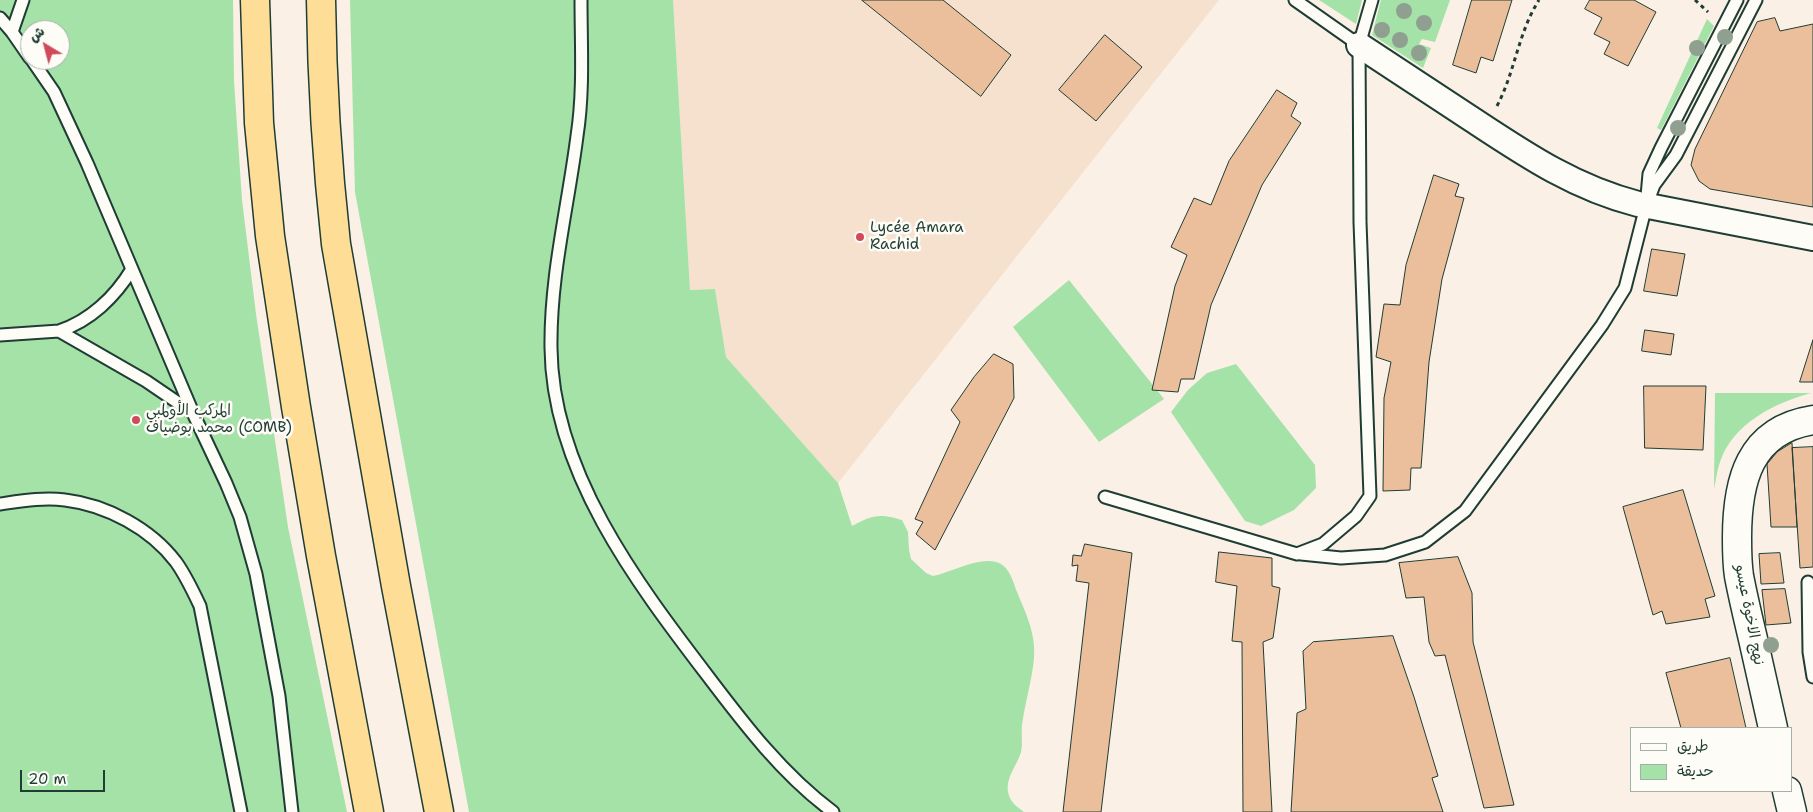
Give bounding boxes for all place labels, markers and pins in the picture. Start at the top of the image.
place label: Lycée Amara Rachid [870,219,964,254]
marker: Lycée Amara Rachid [854,231,866,243]
place label: المركب الأولمبي محمد بوضياف (COMB) [146,402,292,437]
marker: المركب الأولمبي محمد بوضياف (COMB) [130,414,142,426]

